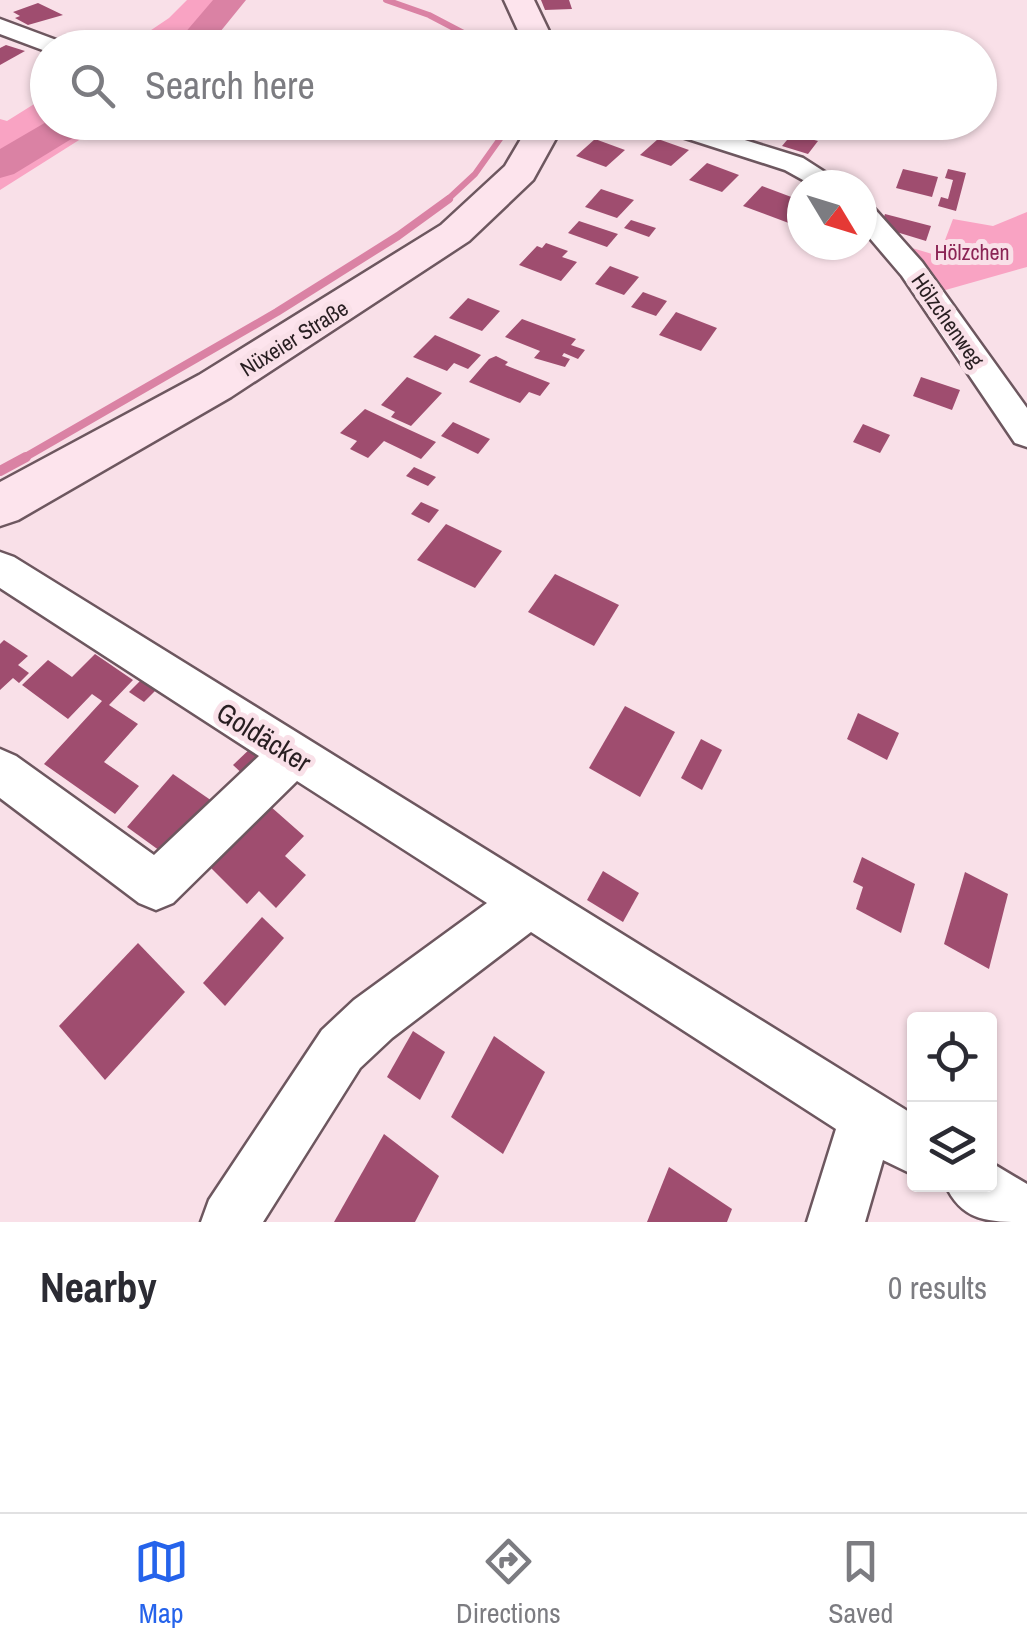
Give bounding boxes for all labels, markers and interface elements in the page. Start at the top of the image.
search box [30,30,997,140]
icon: search [65,58,120,113]
text: Search here [145,60,315,111]
north arrow [787,170,877,260]
park label: Hölzchen [934,237,1010,267]
street label: Hölzchenweg [905,267,991,373]
street label: Nüxeier Straße [234,293,354,383]
street label: Goldäcker [210,693,319,781]
map controls [907,1012,997,1192]
button: locate [907,1012,997,1102]
button: layers [907,1102,997,1192]
text: Nearby [40,1259,157,1315]
text: 0 results [888,1266,987,1309]
tab: Map [134,1534,189,1632]
tab: Directions [456,1534,561,1632]
tab: Saved [828,1534,893,1632]

